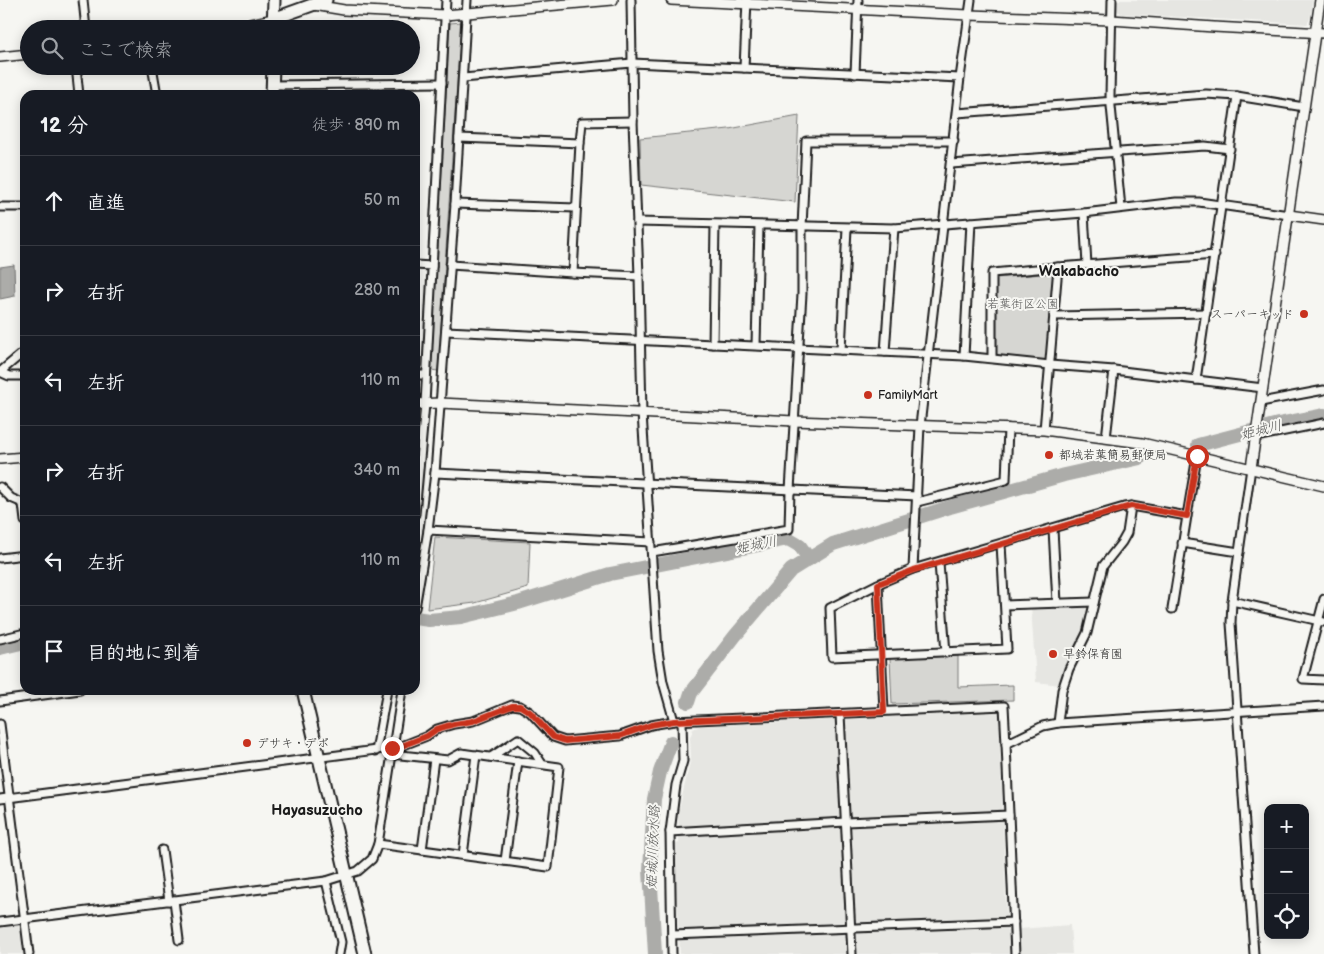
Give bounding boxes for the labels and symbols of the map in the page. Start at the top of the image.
district label: Wakabacho [1039,262,1120,281]
park label: 若葉街区公園 [987,297,1059,312]
place label: スーパーキッド [1210,307,1294,322]
marker: スーパーキッド [1298,308,1310,320]
place label: FamilyMart [878,388,938,403]
marker: FamilyMart [862,389,874,401]
water label: 姫城川 [1239,417,1283,443]
route start [1186,445,1209,468]
place label: 都城若葉簡易郵便局 [1059,448,1167,463]
marker: 都城若葉簡易郵便局 [1043,449,1055,461]
water label: 姫城川 [734,533,778,557]
place label: 早鈴保育園 [1063,647,1123,662]
marker: 早鈴保育園 [1047,648,1059,660]
place label: デサキ・デポ [257,736,329,751]
marker: デサキ・デポ [241,737,253,749]
route end [381,737,404,760]
district label: Hayasuzucho [271,801,363,820]
water label: 姫城川放水路 [643,804,663,889]

